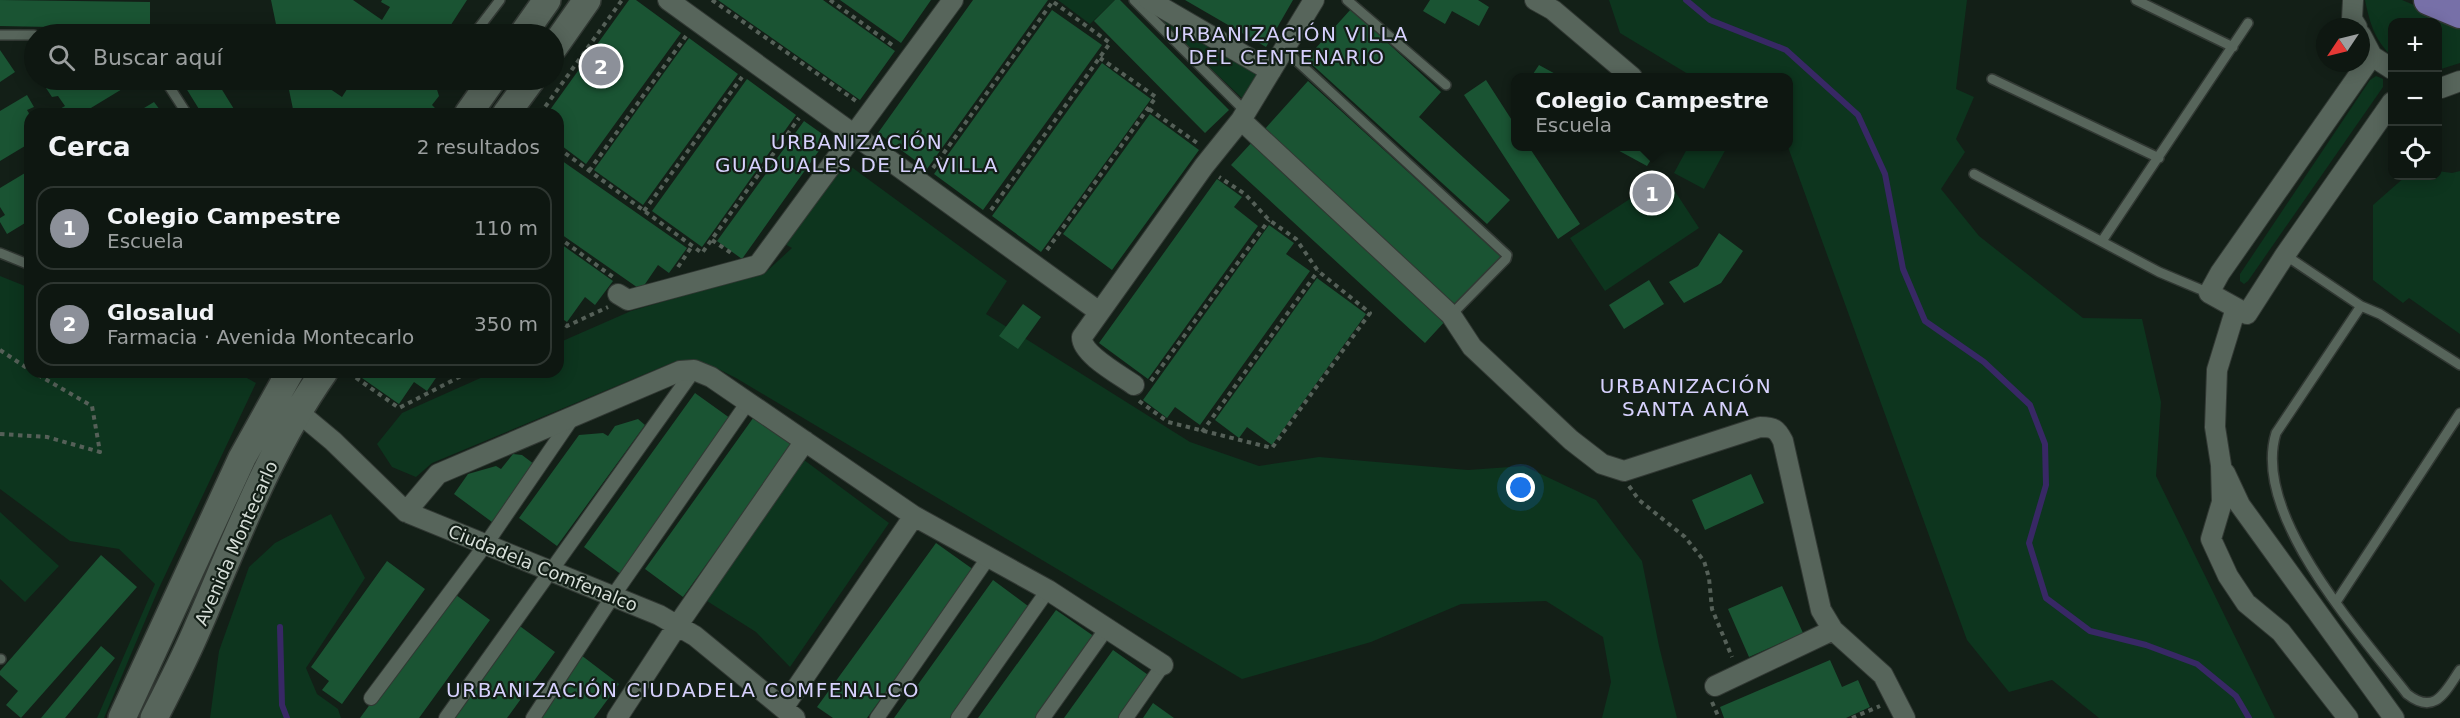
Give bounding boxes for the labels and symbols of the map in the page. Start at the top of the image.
north arrow [2316,18,2370,72]
district label: URBANIZACIÓN VILLA DEL CENTENARIO [1165,22,1409,69]
pin: 2 [582,44,620,88]
district label: URBANIZACIÓN GUADUALES DE LA VILLA [715,130,999,177]
pin: 1 [1632,170,1672,216]
district label: URBANIZACIÓN SANTA ANA [1600,374,1772,421]
street label: Avenida Montecarlo [190,457,282,629]
your location [1506,473,1535,502]
street label: Ciudadela Comfenalco [445,520,641,616]
district label: URBANIZACIÓN CIUDADELA COMFENALCO [446,678,920,702]

